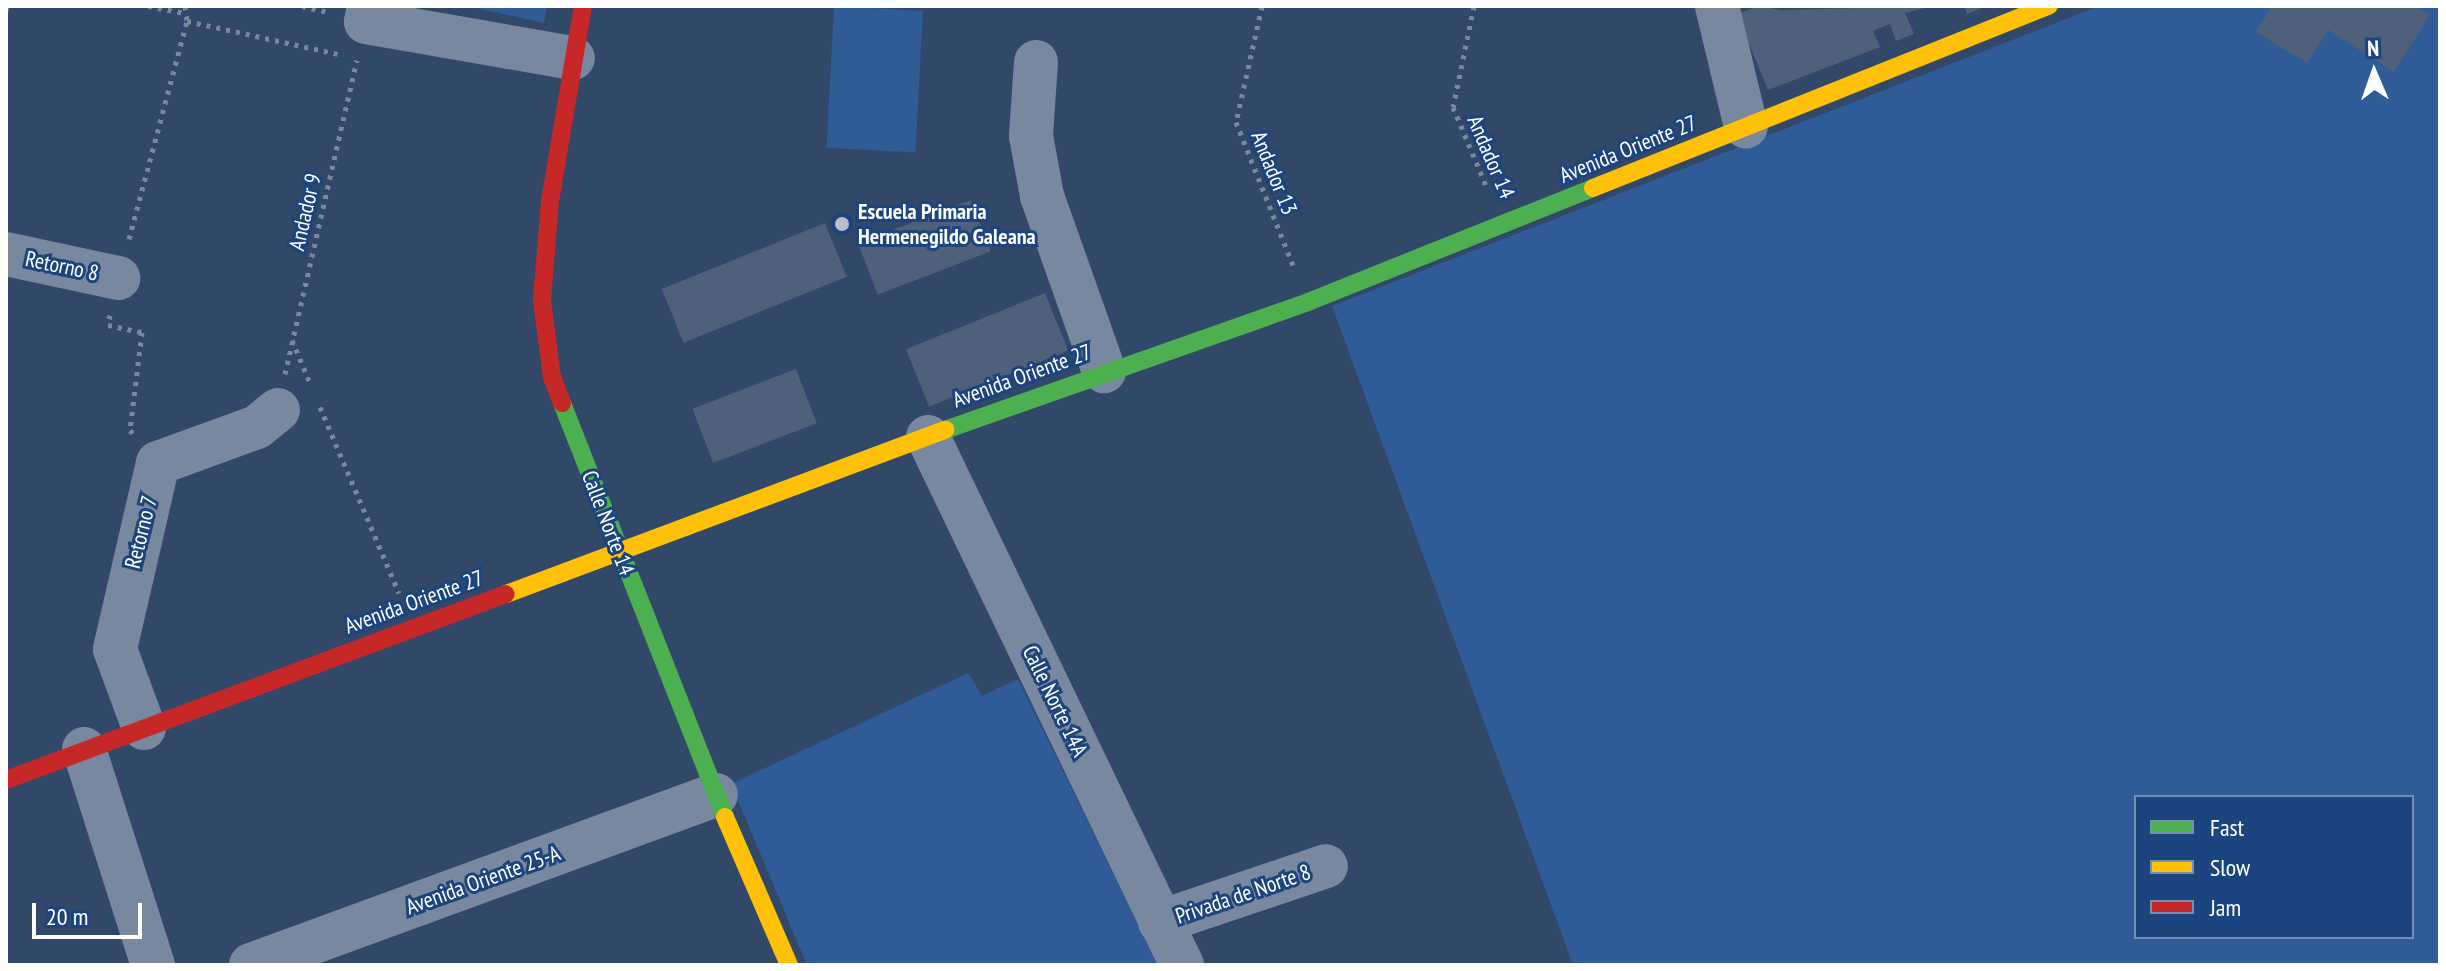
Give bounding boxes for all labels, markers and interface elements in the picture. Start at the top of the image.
north arrow [2334,32,2414,112]
text: N [2367,34,2380,62]
street label: Avenida Oriente 27 [1555,109,1701,189]
street label: Andador 14 [1462,111,1520,203]
street label: Andador 13 [1245,127,1303,219]
street label: Andador 9 [283,171,327,253]
place label: Escuela Primaria Hermenegildo Galeana [858,198,1036,250]
marker: Escuela Primaria Hermenegildo Galeana [833,215,851,233]
street label: Retorno 8 [23,245,101,287]
street label: Avenida Oriente 27 [949,339,1095,413]
street label: Calle Norte 14 [576,467,640,579]
street label: Retorno 7 [119,493,163,571]
street label: Avenida Oriente 27 [341,565,487,639]
street label: Calle Norte 14A [1017,641,1093,761]
legend [2134,795,2414,939]
text: Fast [2210,812,2244,843]
street label: Avenida Oriente 25-A [402,840,564,920]
text: Slow [2210,852,2250,883]
street label: Privada de Norte 8 [1172,859,1314,929]
scale bar [36,887,146,937]
text: Jam [2210,892,2241,923]
text: 20 m [46,901,88,932]

